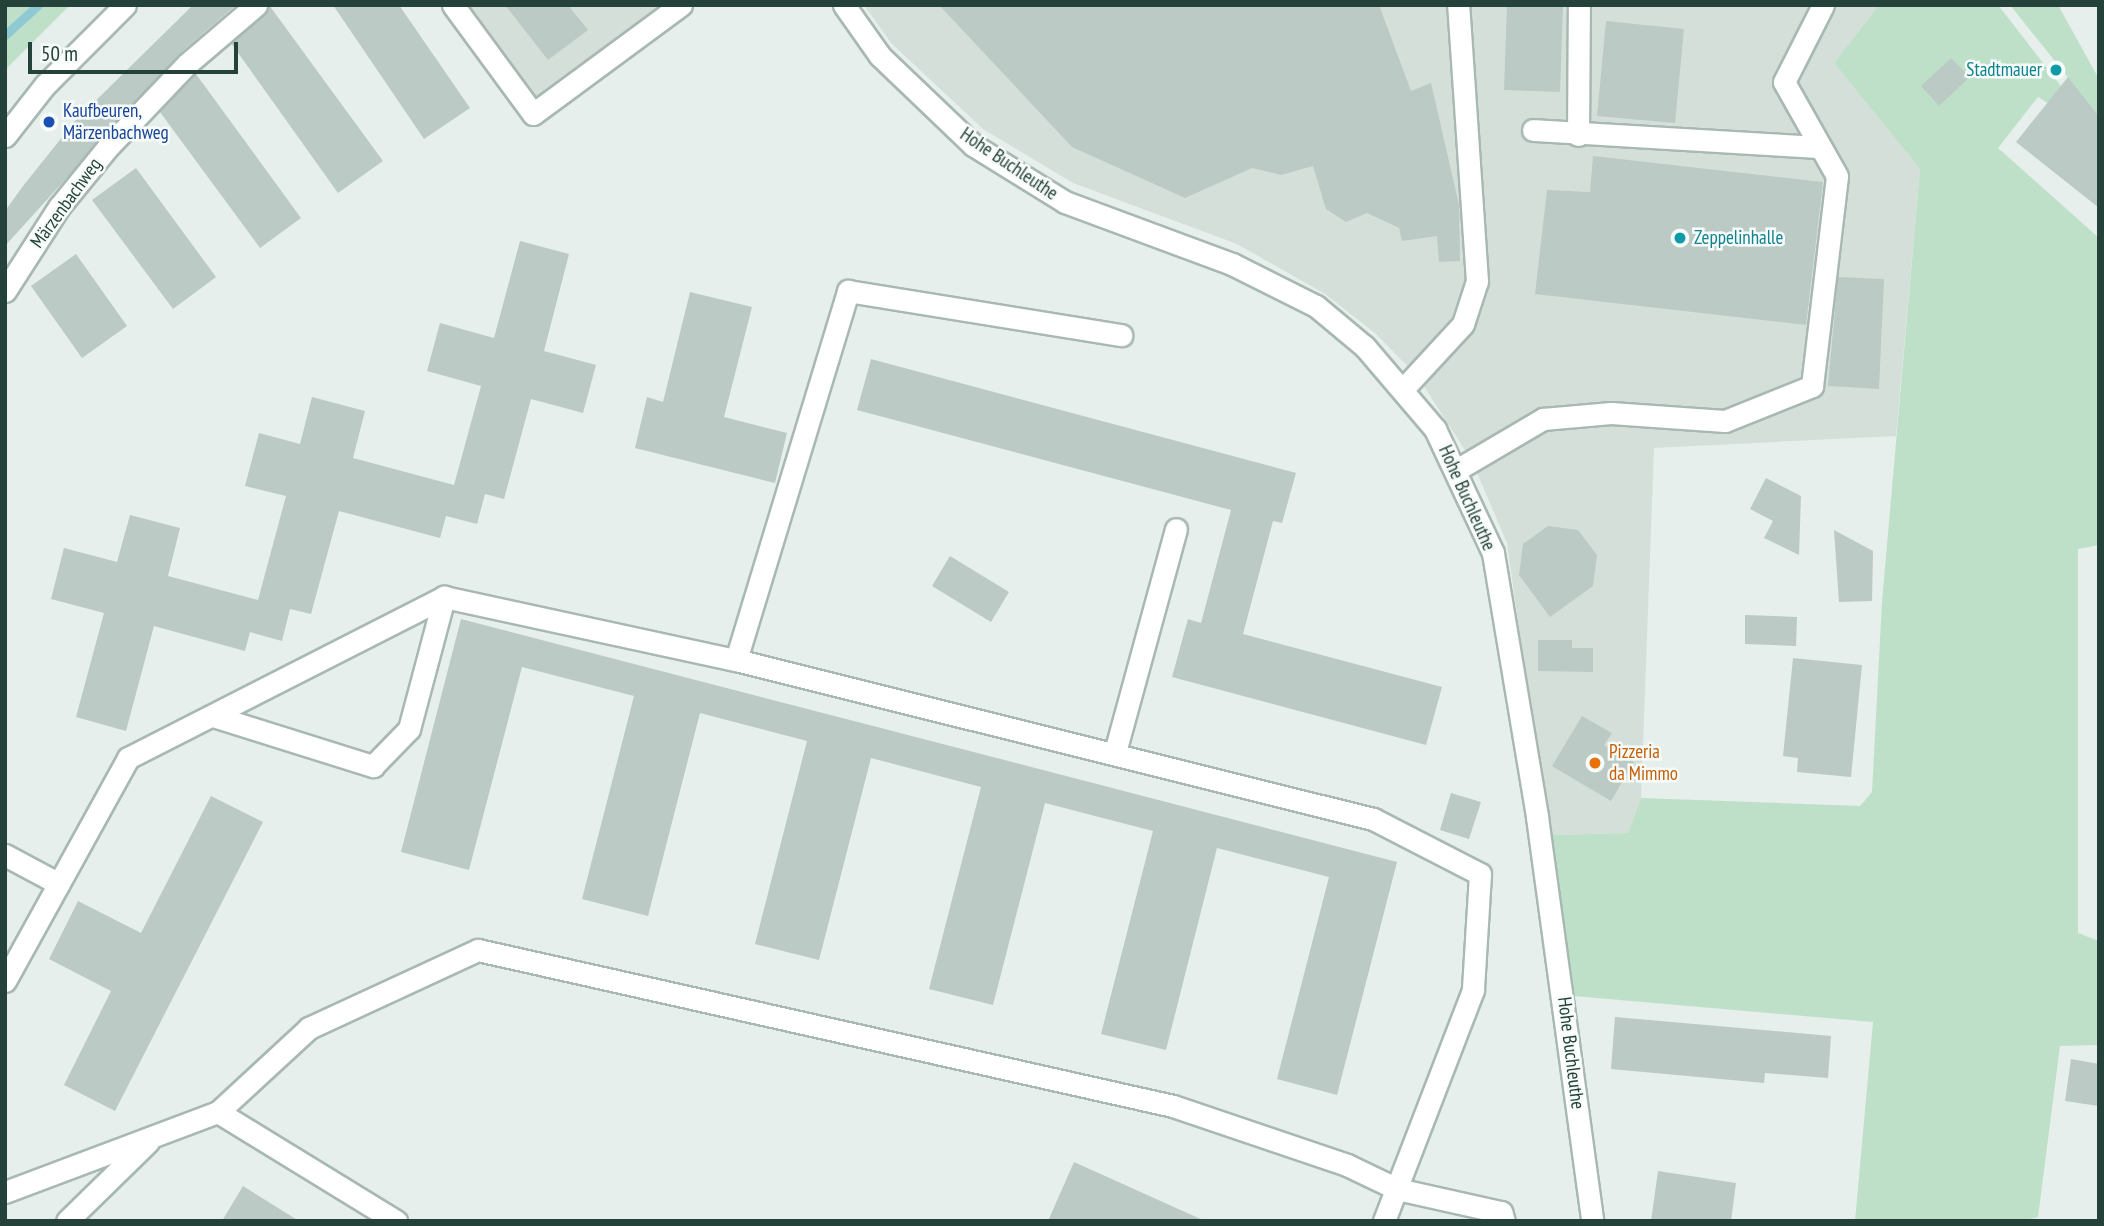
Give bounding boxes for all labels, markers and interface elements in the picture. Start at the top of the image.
scale bar [32,28,242,72]
text: 50 m [41,40,78,67]
place label: Stadtmauer [1966,59,2042,81]
marker: Stadtmauer [2048,62,2064,78]
place label: Kaufbeuren, Märzenbachweg [63,100,169,144]
marker: Kaufbeuren, Märzenbachweg [41,114,57,130]
street label: Hohe Buchleuthe [956,123,1062,205]
street label: Märzenbachweg [26,154,106,252]
place label: Zeppelinhalle [1694,227,1783,249]
marker: Zeppelinhalle [1672,230,1688,246]
street label: Hohe Buchleuthe [1434,442,1500,554]
place label: Pizzeria da Mimmo [1609,741,1678,785]
marker: Pizzeria da Mimmo [1587,755,1603,771]
street label: Hohe Buchleuthe [1553,996,1589,1110]

